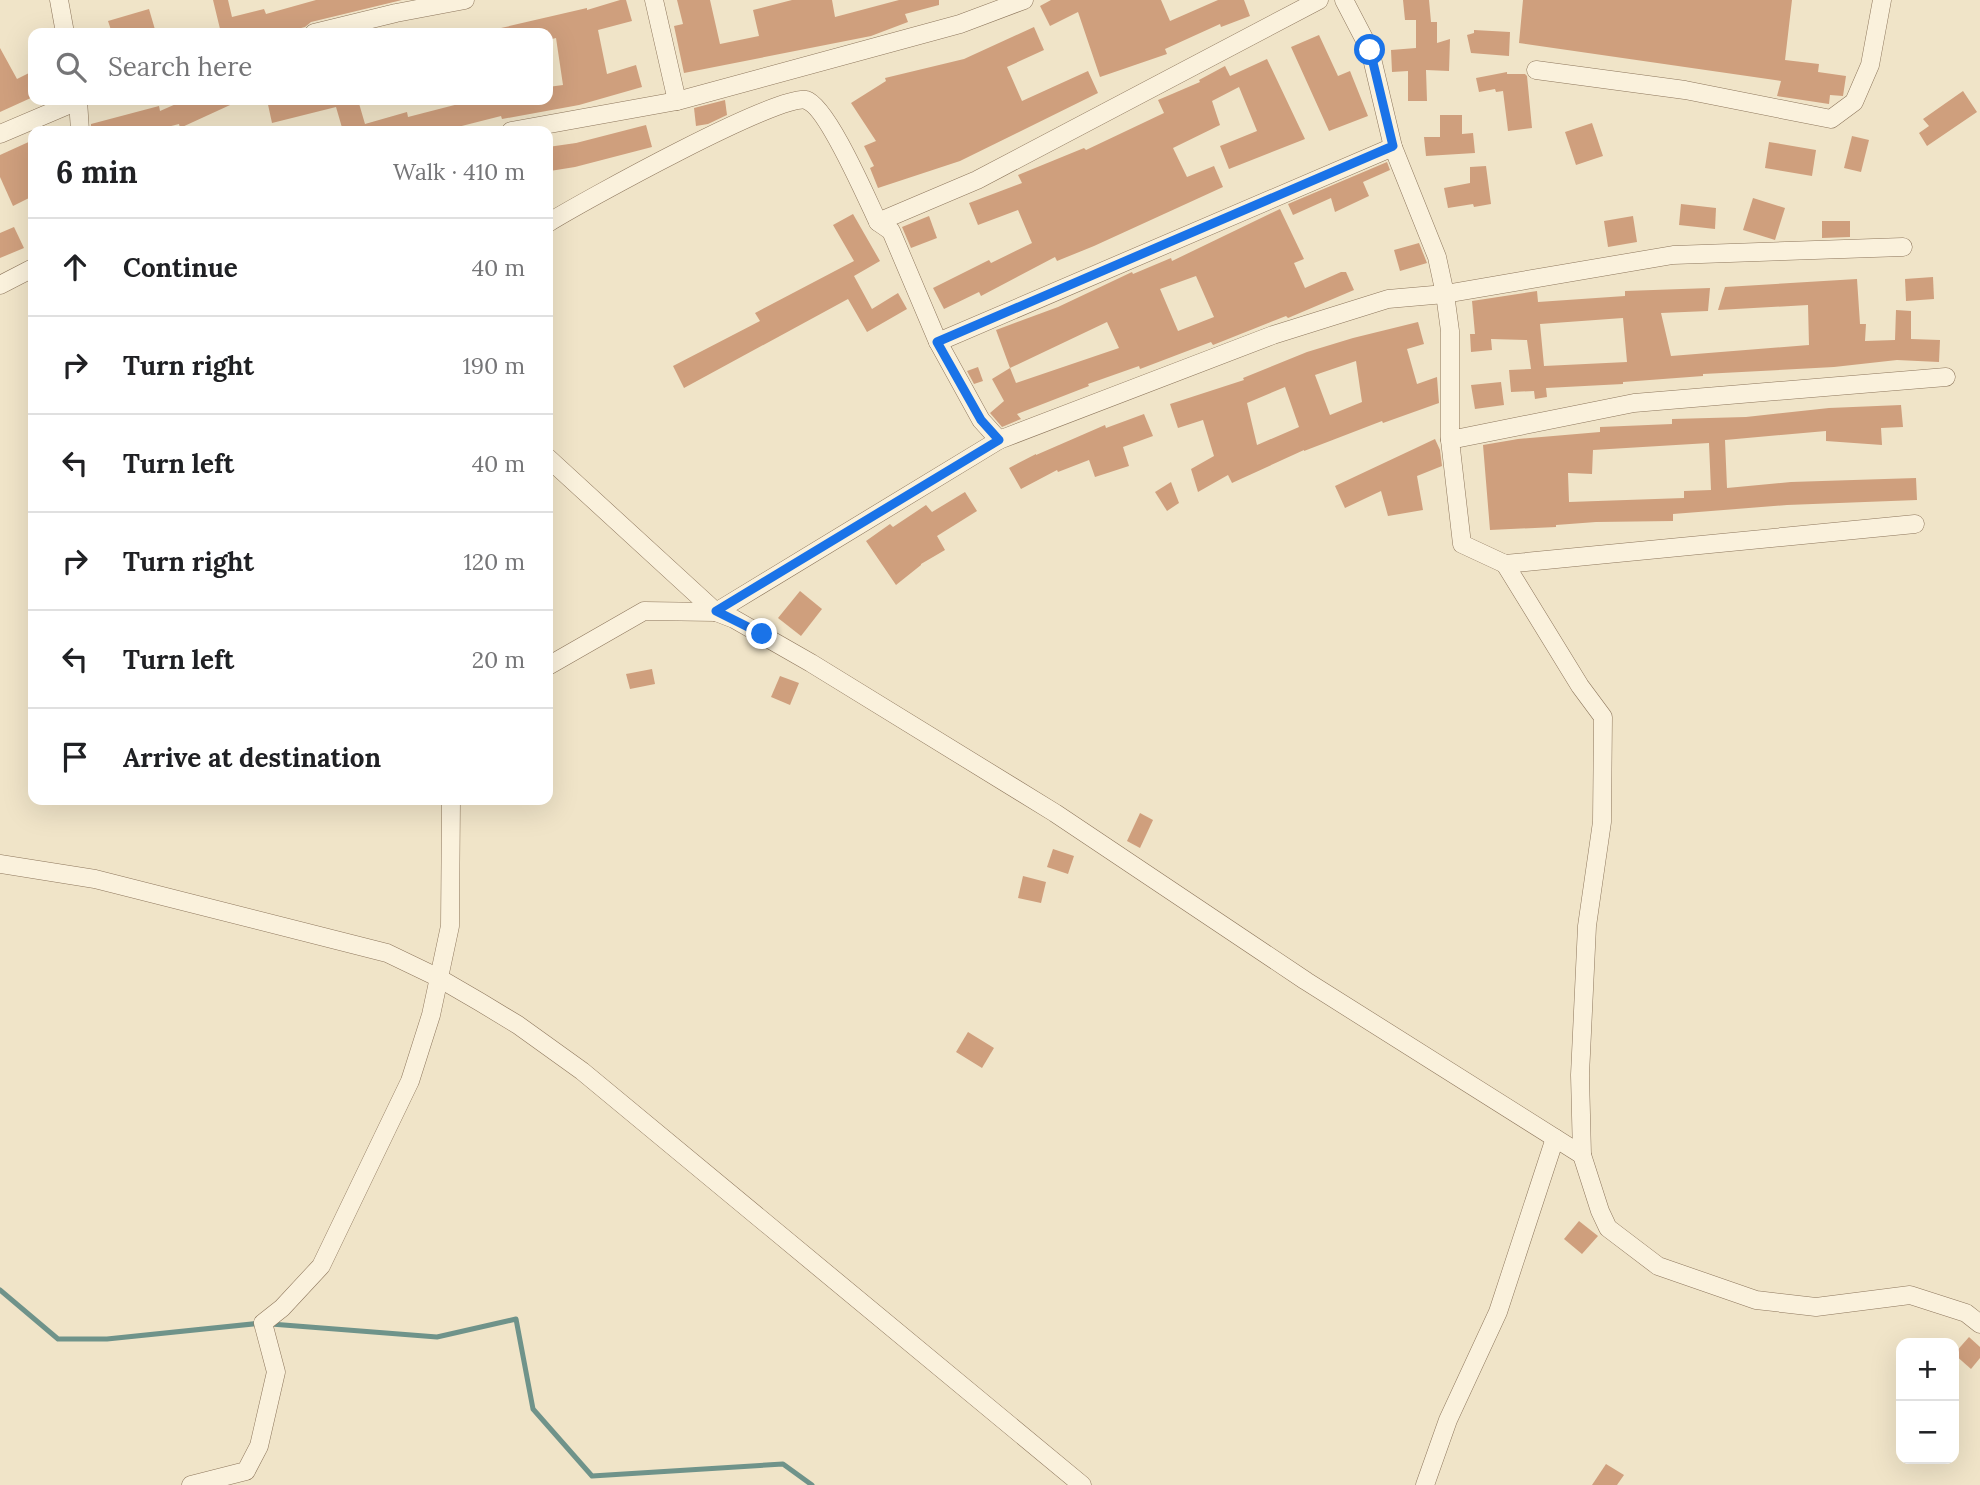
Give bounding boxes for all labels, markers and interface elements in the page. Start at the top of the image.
search box [28,28,553,105]
route start [1354,34,1385,65]
icon: search [52,48,90,86]
text: Search here [108,50,252,83]
text: 6 min [56,153,138,191]
text: Walk · 410 m [393,157,525,186]
icon: ahead [56,248,94,286]
text: Continue [123,251,238,284]
text: 40 m [472,253,525,282]
icon: right [56,346,94,384]
text: Turn right [123,349,254,382]
text: 190 m [462,351,525,380]
icon: left [56,444,94,482]
text: Turn left [123,447,234,480]
text: 40 m [472,449,525,478]
icon: right [56,542,94,580]
text: Turn right [123,545,254,578]
text: 120 m [463,547,525,576]
route end [746,618,777,649]
icon: left [56,640,94,678]
text: Turn left [123,643,234,676]
text: 20 m [472,645,525,674]
icon: arrive [56,738,94,776]
text: Arrive at destination [123,741,381,774]
map controls [1896,1338,1959,1464]
button: + [1896,1338,1959,1401]
button: − [1896,1401,1959,1464]

